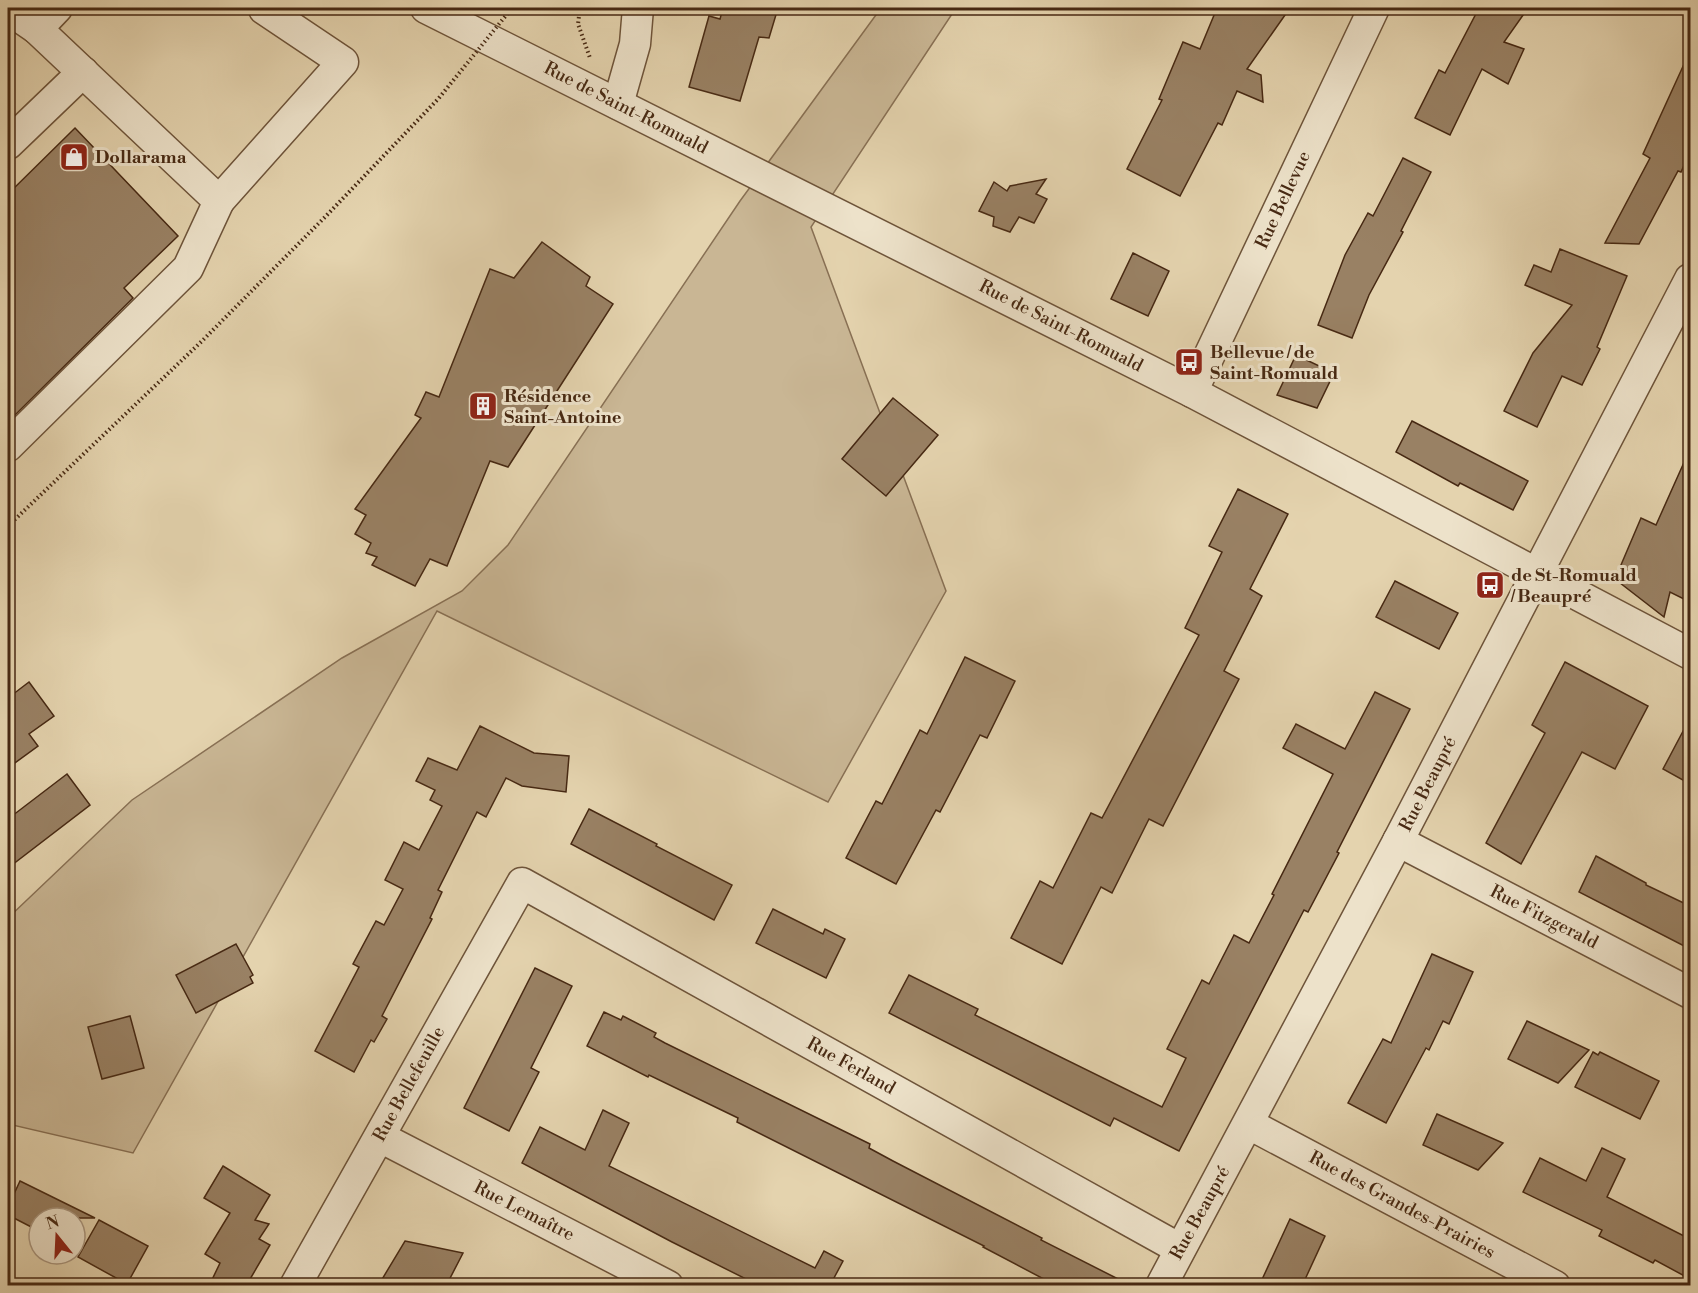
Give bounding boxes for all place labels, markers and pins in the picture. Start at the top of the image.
shop icon: Dollarama [58,141,90,173]
place label: Dollarama [95,146,187,169]
place label: Bellevue / de Saint-Romuald [1210,341,1338,385]
bus stop icon: Bellevue / de Saint-Romuald [1173,346,1205,378]
place label: Résidence Saint-Antoine [504,385,622,429]
building icon: Résidence Saint-Antoine [467,390,499,422]
place label: de St-Romuald / Beaupré [1510,564,1637,608]
bus stop icon: de St-Romuald / Beaupré [1474,569,1506,601]

